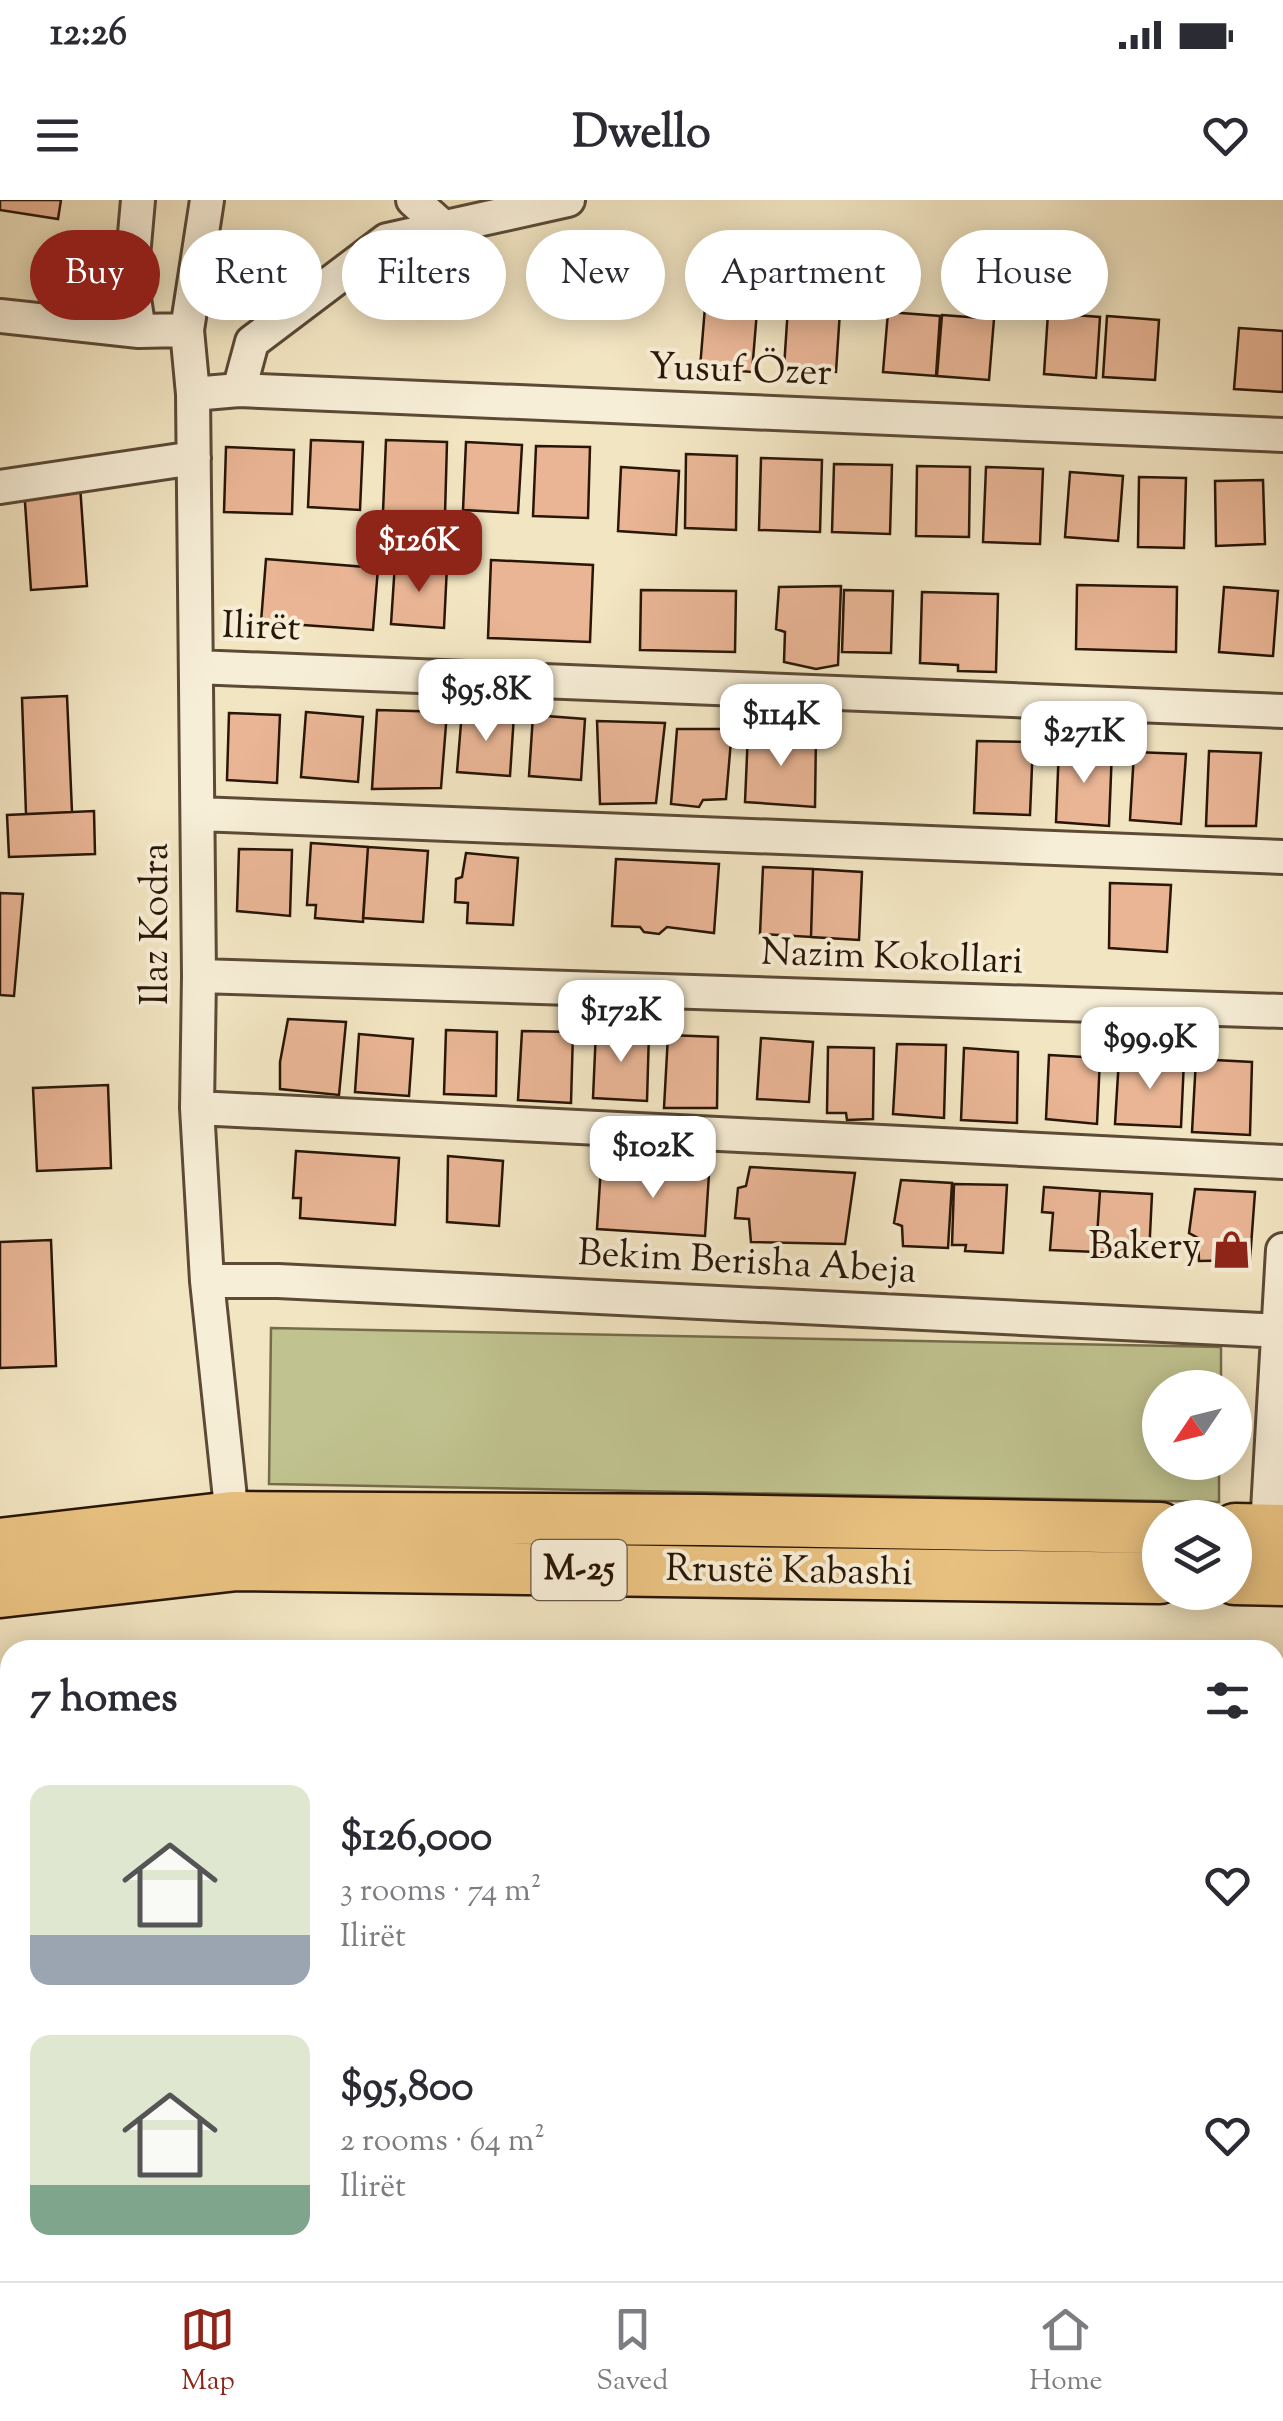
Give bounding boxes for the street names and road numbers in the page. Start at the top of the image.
street label: Yusuf Özer [648,342,832,402]
street label: Ilirët [221,601,301,657]
street label: Ilaz Kodra [131,843,185,1005]
street label: Nazim Kokollari [760,927,1024,991]
street label: Bekim Berisha Abeja [576,1228,918,1300]
road number: M-25 [532,1540,626,1600]
street label: Rrustë Kabashi [665,1544,913,1602]

